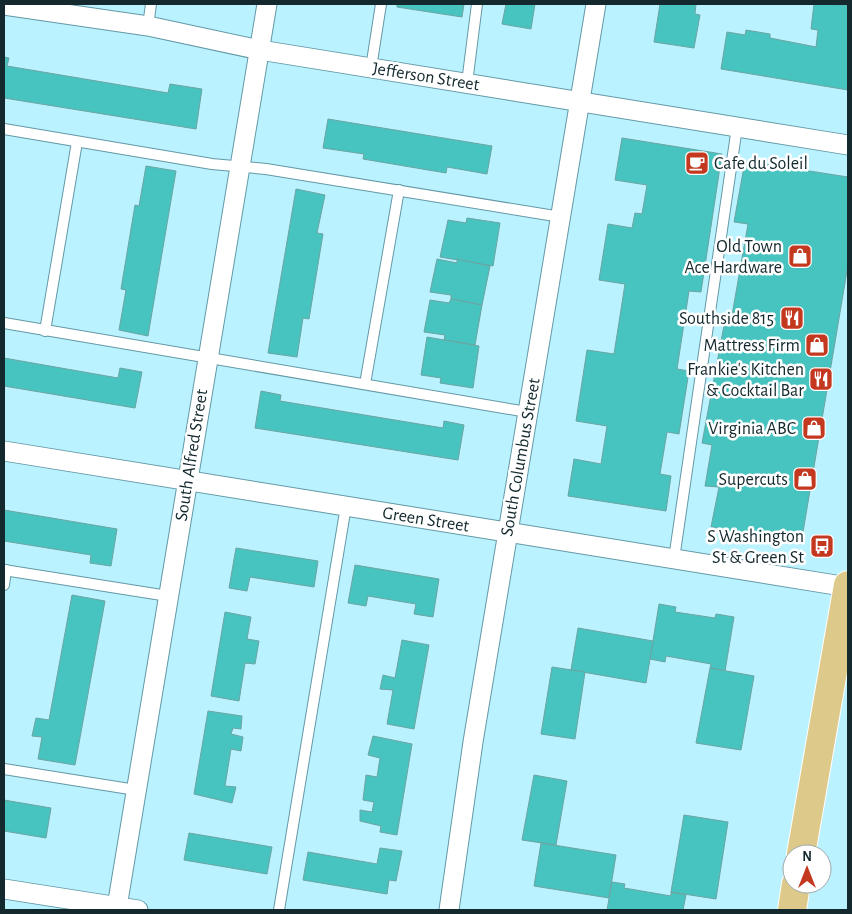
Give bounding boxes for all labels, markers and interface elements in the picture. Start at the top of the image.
street label: Jefferson Street [371,60,481,94]
cafe icon: Cafe du Soleil [684,150,710,176]
place label: Cafe du Soleil [714,155,808,173]
place label: Old Town Ace Hardware [684,238,782,277]
shop icon: Old Town Ace Hardware [787,243,813,269]
restaurant icon: Southside 815 [779,305,805,331]
place label: Southside 815 [679,310,774,328]
shop icon: Mattress Firm [804,332,830,358]
place label: Mattress Firm [703,337,800,355]
place label: Frankie's Kitchen & Cocktail Bar [687,361,804,400]
restaurant icon: Frankie's Kitchen & Cocktail Bar [808,366,834,392]
street label: South Columbus Street [498,376,544,538]
street label: South Alfred Street [173,388,211,522]
shop icon: Virginia ABC [801,415,827,441]
place label: Virginia ABC [708,420,796,438]
shop icon: Supercuts [792,466,818,492]
place label: Supercuts [719,471,788,489]
street label: Green Street [381,504,471,536]
place label: S Washington St & Green St [707,528,804,567]
bus stop icon: S Washington St & Green St [809,533,835,559]
north arrow [782,844,832,894]
text: N [802,850,812,864]

